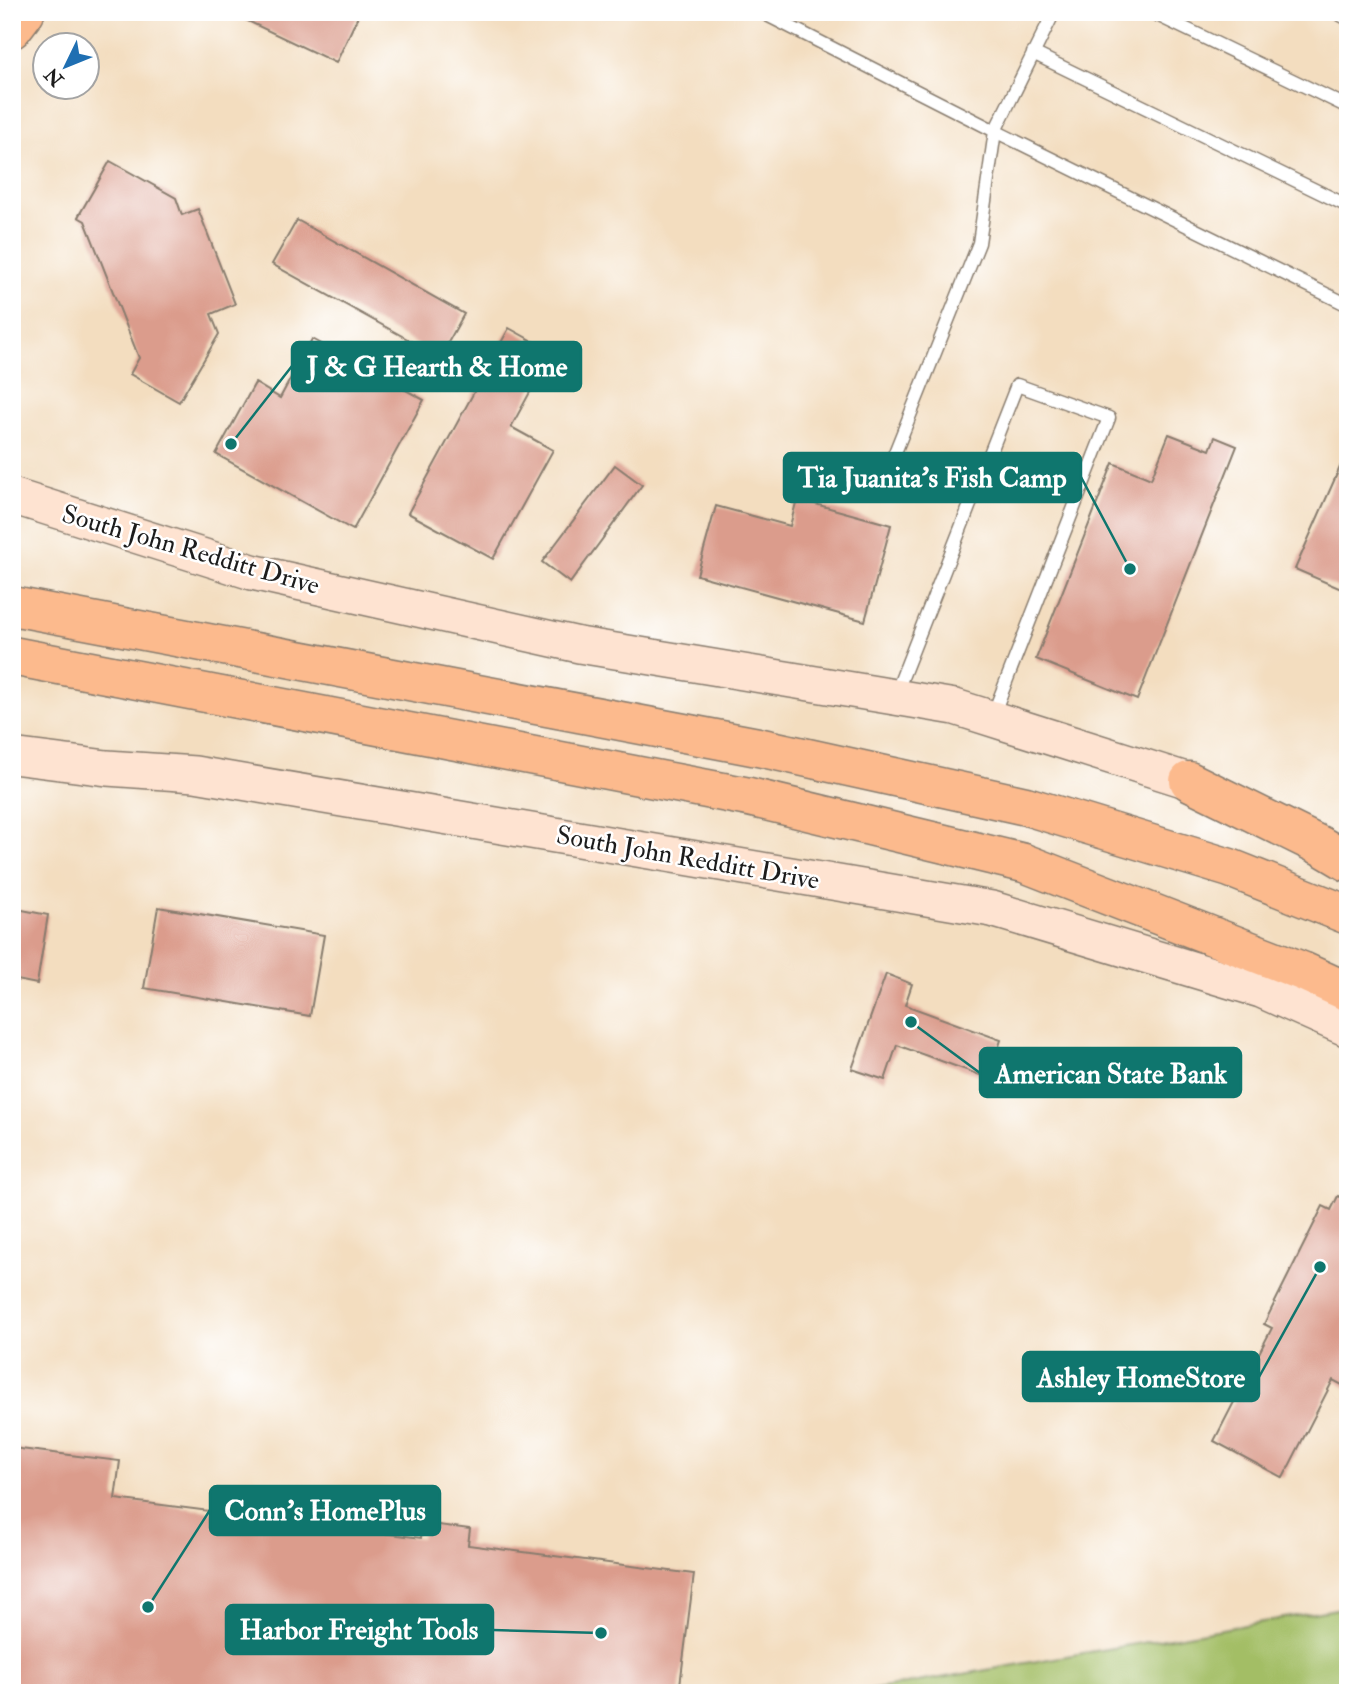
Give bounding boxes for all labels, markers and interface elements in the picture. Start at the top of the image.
north arrow [32,32,102,102]
text: N [39,62,70,92]
callout: J & G Hearth & Home [292,342,581,391]
text: J & G Hearth & Home [305,350,568,385]
callout: Tia Juanita's Fish Camp [784,453,1081,502]
text: Tia Juanita's Fish Camp [796,461,1067,496]
street label: South John Redditt Drive [58,498,323,602]
street label: South John Redditt Drive [554,819,822,897]
callout: American State Bank [980,1048,1241,1097]
text: American State Bank [994,1057,1228,1092]
callout: Ashley HomeStore [1023,1352,1259,1401]
text: Ashley HomeStore [1036,1361,1246,1396]
callout: Conn's HomePlus [210,1486,440,1535]
text: Conn's HomePlus [224,1494,426,1529]
callout: Harbor Freight Tools [226,1605,493,1654]
text: Harbor Freight Tools [240,1613,479,1648]

